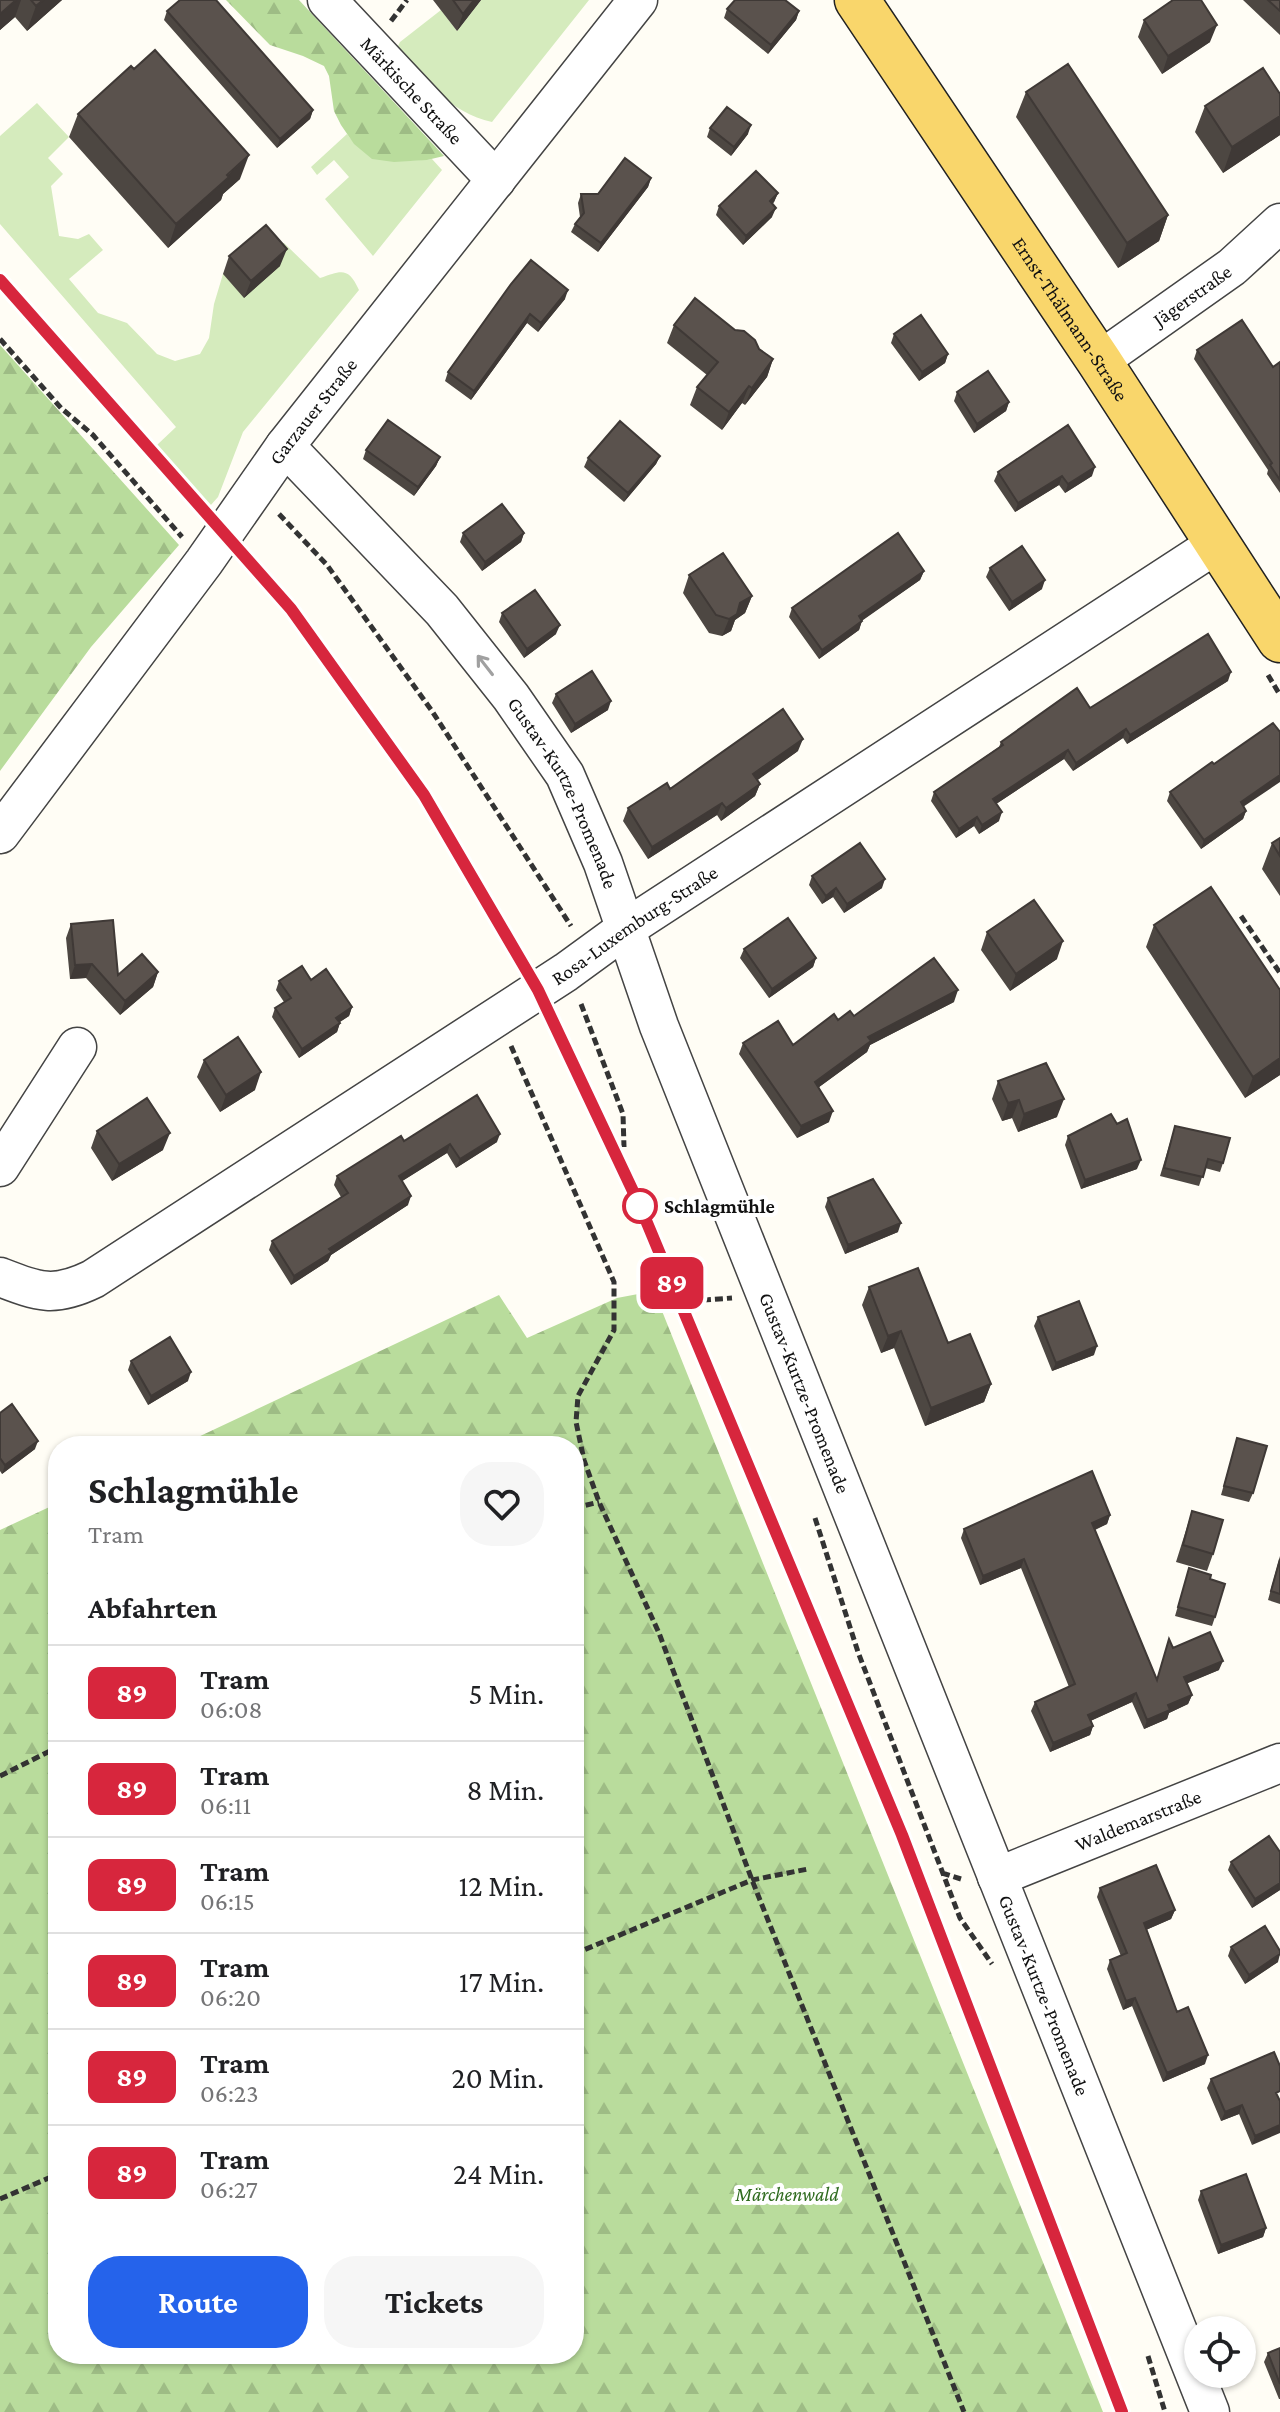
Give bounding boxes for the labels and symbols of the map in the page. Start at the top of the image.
street label: Märkische Straße [356,32,468,149]
street label: Ernst-Thälmann-Straße [1008,233,1133,405]
street label: Jägerstraße [1147,260,1236,332]
street label: Garzauer Straße [265,354,361,469]
one-way arrow [476,655,494,676]
street label: Gustav-Kurtze-Promenade [504,693,622,892]
street label: Rosa-Luxemburg-Straße [547,861,722,989]
marker: Schlagmühle [623,1189,657,1223]
place label: Schlagmühle [664,1195,775,1217]
line badge: 89 [636,1257,708,1309]
street label: Gustav-Kurtze-Promenade [755,1289,855,1497]
street label: Waldemarstraße [1072,1785,1204,1855]
street label: Gustav-Kurtze-Promenade [994,1891,1094,2099]
park label: Märchenwald [734,2183,839,2205]

